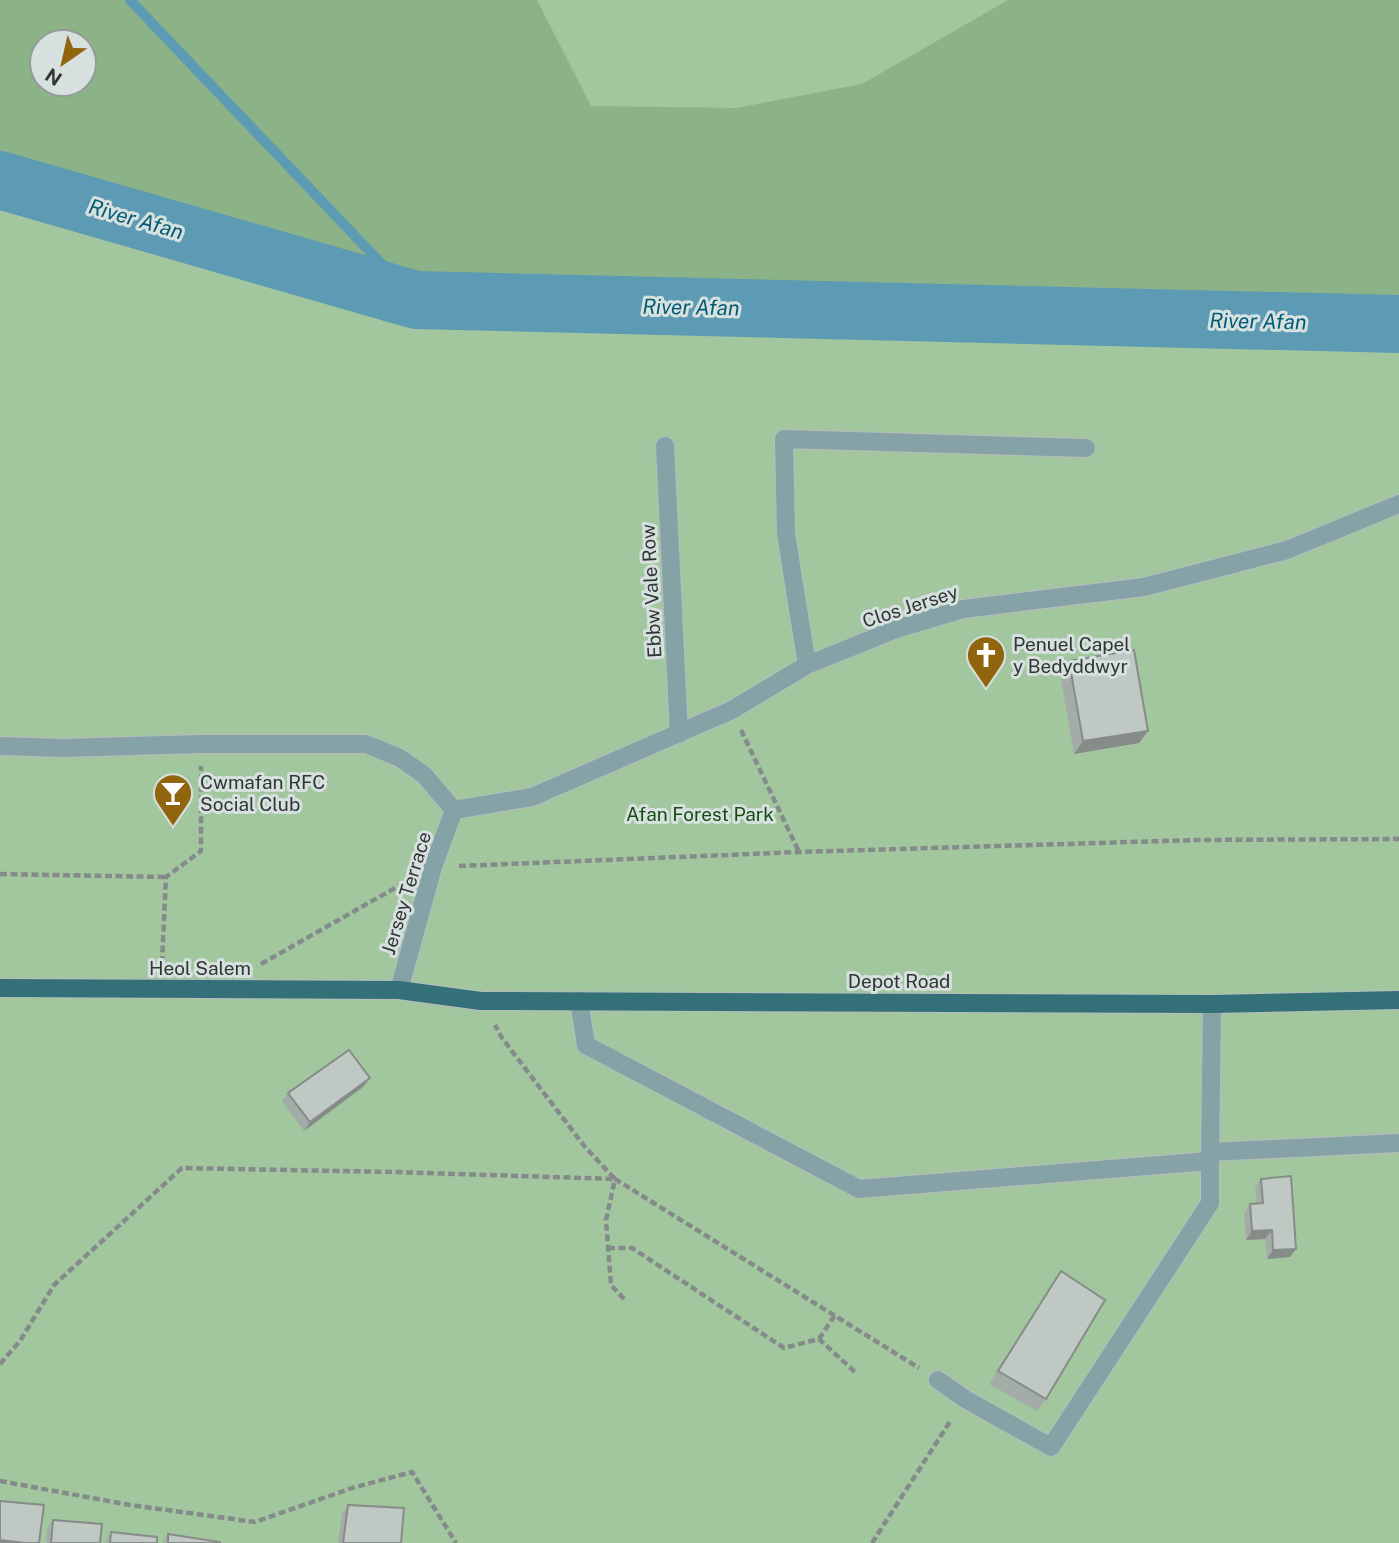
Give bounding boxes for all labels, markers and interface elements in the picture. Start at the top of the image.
north arrow [28,28,98,98]
text: N [41,64,66,90]
water label: River Afan [86,194,186,244]
water label: River Afan [642,294,740,320]
water label: River Afan [1209,308,1307,334]
street label: Ebbw Vale Row [637,523,665,658]
street label: Clos Jersey [859,580,961,632]
place label: Penuel Capel y Bedyddwyr [1013,633,1130,677]
church icon: Penuel Capel y Bedyddwyr [965,634,1007,689]
place label: Cwmafan RFC Social Club [200,771,325,815]
bar icon: Cwmafan RFC Social Club [152,772,194,827]
park label: Afan Forest Park [626,803,774,825]
street label: Jersey Terrace [377,829,435,957]
street label: Heol Salem [149,957,251,979]
street label: Depot Road [848,970,950,992]

